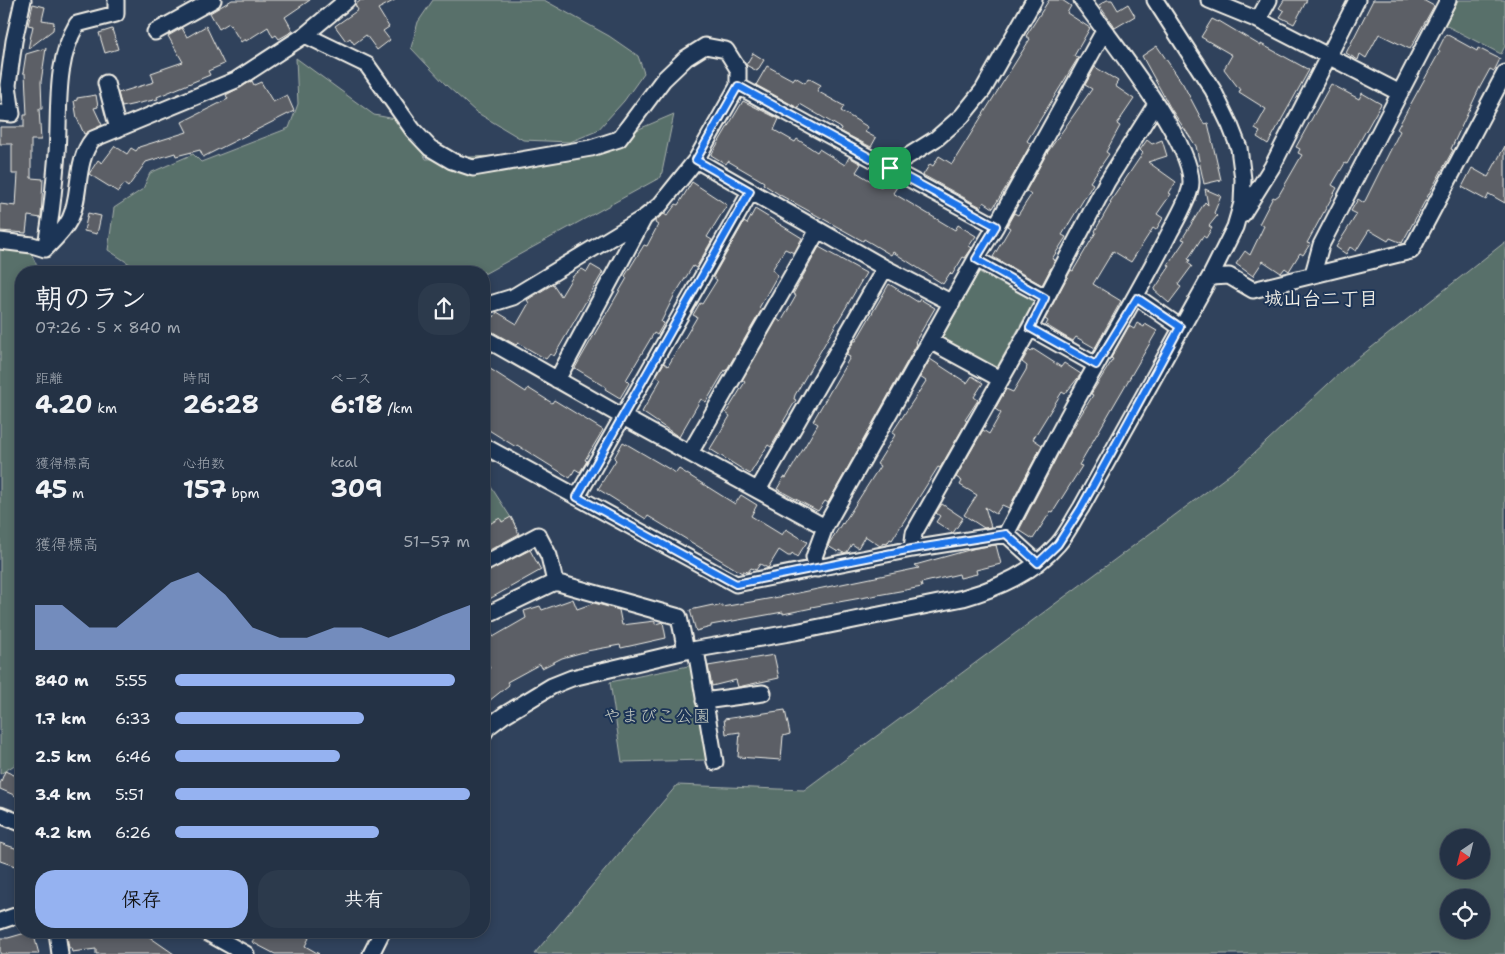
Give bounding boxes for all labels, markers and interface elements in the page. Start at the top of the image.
pin [869,147,911,189]
icon: arrive [876,154,904,182]
text: 朝のラン [35,279,147,317]
button: share [418,283,470,335]
district label: 城山台二丁目 [1264,286,1378,311]
text: 07:26 · 5 × 840 m [35,317,181,338]
text: 距離 [35,369,63,387]
text: 時間 [183,369,211,387]
text: ペース [330,369,372,387]
text: 4.20 [35,387,93,421]
text: 26:28 [183,387,259,421]
text: 6:18 [330,387,383,421]
text: km [93,399,117,417]
text: /km [383,399,413,417]
text: kcal [330,453,358,471]
text: 獲得標高 [35,454,91,472]
text: 心拍数 [183,454,225,472]
text: 309 [330,471,383,505]
text: 45 [35,472,67,506]
text: 157 [183,472,227,506]
text: m [67,484,84,502]
text: bpm [227,484,260,502]
text: 51–57 m [404,531,470,552]
text: 獲得標高 [35,534,99,555]
text: 840 m [35,670,88,691]
text: 5:55 [115,670,147,691]
park label: やまびこ公園 [603,704,711,728]
text: 1.7 km [35,708,86,729]
text: 6:33 [115,708,151,729]
text: 2.5 km [35,746,91,767]
text: 6:46 [115,746,151,767]
text: 3.4 km [35,784,91,805]
text: 5:51 [115,784,144,805]
text: 4.2 km [35,822,91,843]
text: 6:26 [115,822,151,843]
north arrow [1440,829,1490,879]
map controls [1440,829,1490,939]
button: 保存 [35,870,248,928]
button: 共有 [258,870,470,928]
button: locate [1440,889,1490,939]

